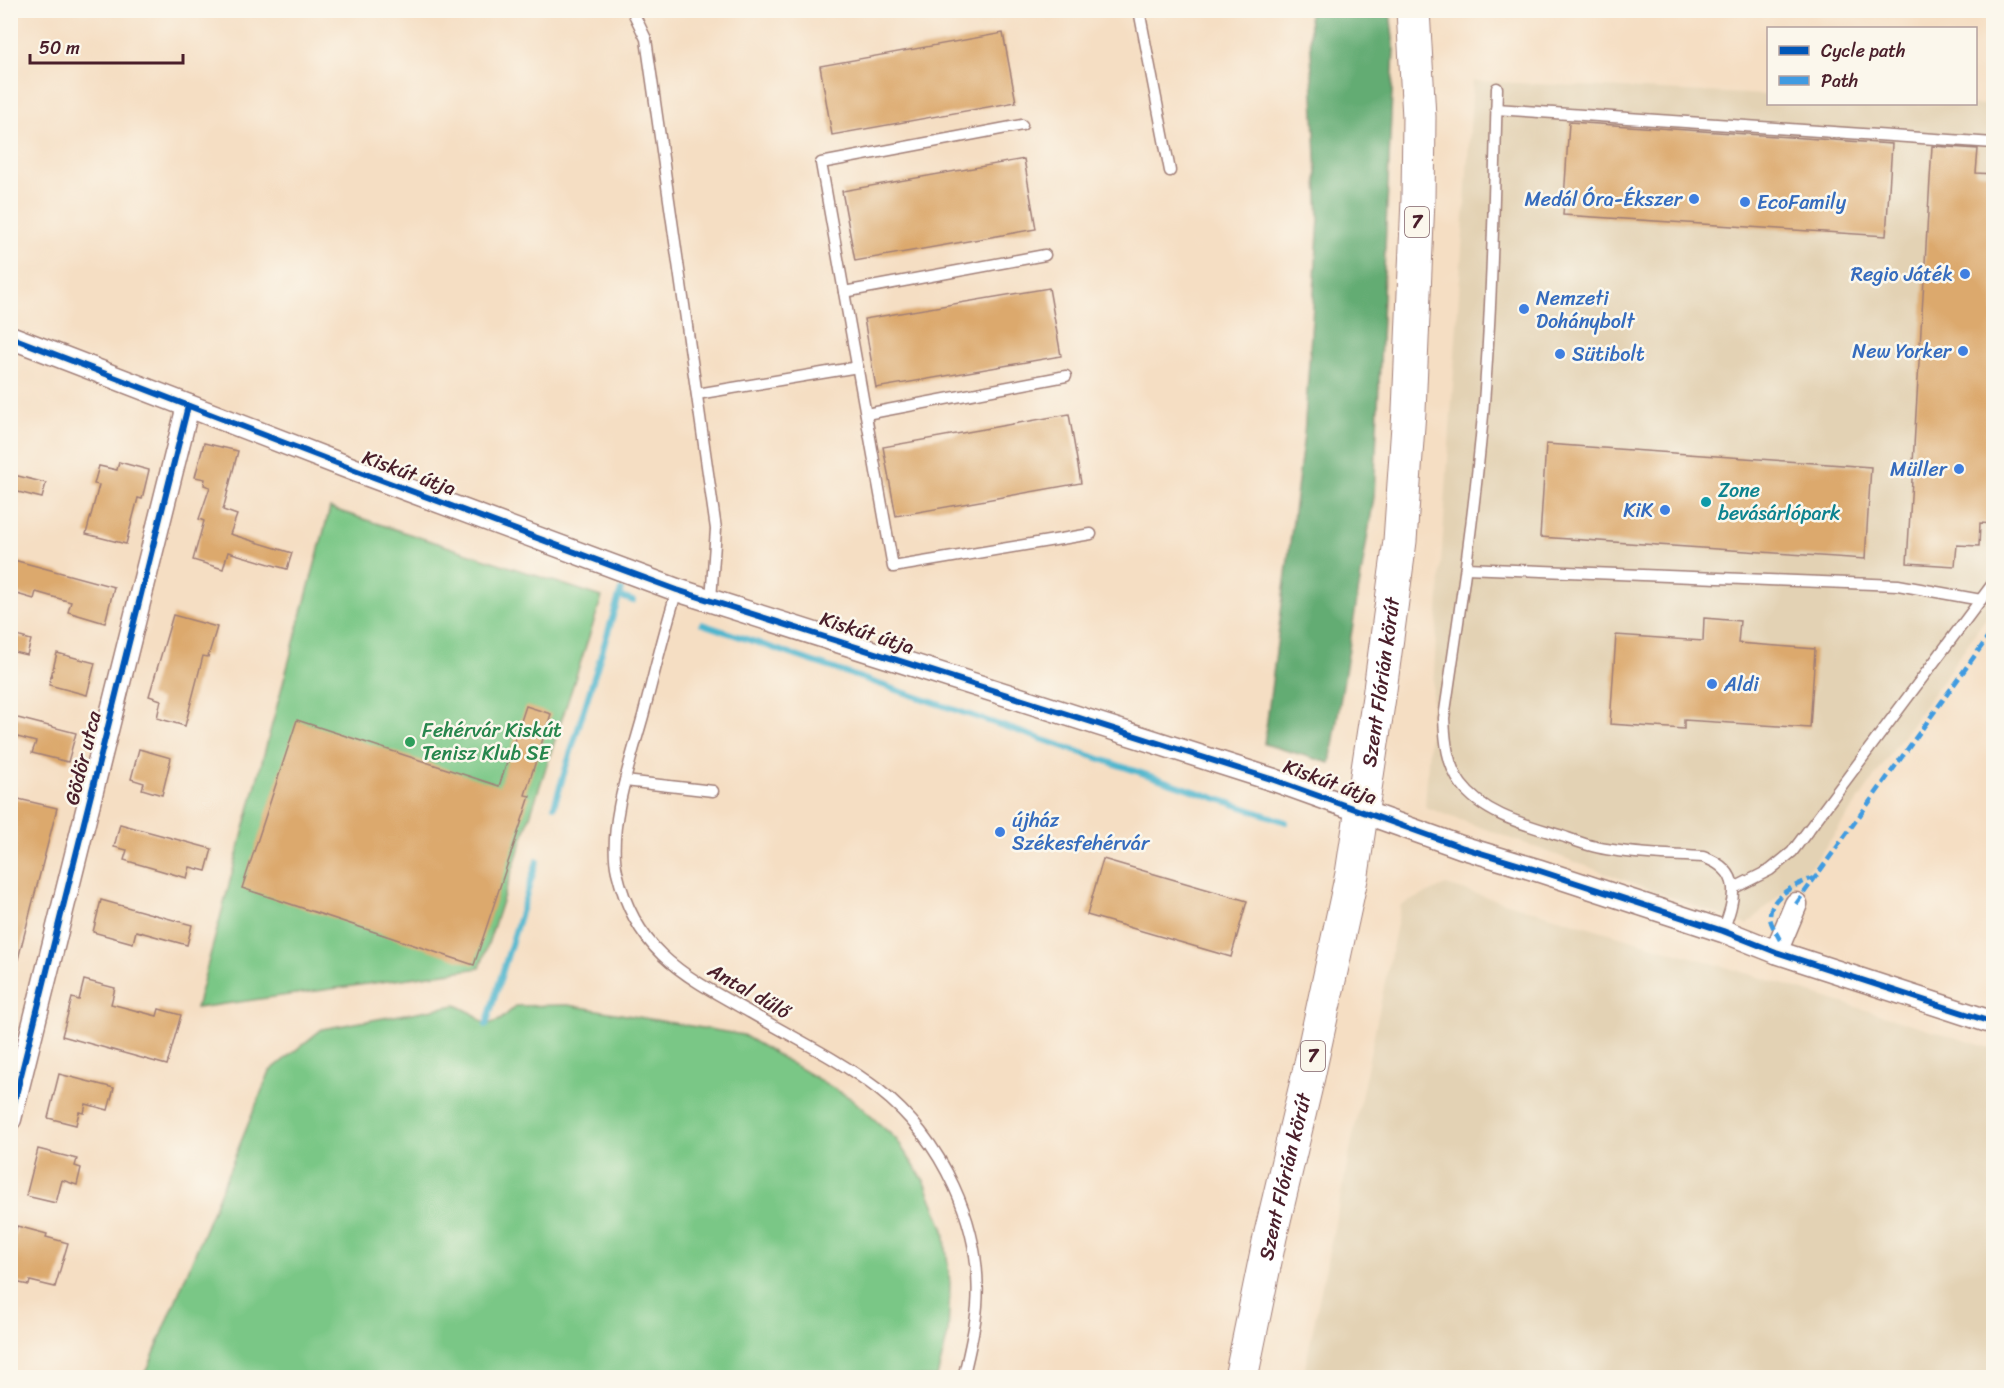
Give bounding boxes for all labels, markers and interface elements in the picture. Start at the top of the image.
scale bar [30,27,183,65]
legend [1767,27,1977,105]
text: 50 m [39,32,80,64]
text: Cycle path [1821,35,1905,67]
text: Path [1821,65,1858,97]
place label: Medál Óra-Ékszer [1525,182,1684,217]
place label: EcoFamily [1757,185,1847,220]
marker: Medál Óra-Ékszer [1687,192,1701,206]
marker: EcoFamily [1738,195,1752,209]
road number: 7 [1405,207,1429,237]
place label: Regio Játék [1851,257,1953,292]
marker: Regio Játék [1958,267,1972,281]
place label: Nemzeti Dohánybolt [1536,281,1635,339]
marker: Nemzeti Dohánybolt [1517,302,1531,316]
place label: New Yorker [1852,334,1953,369]
place label: Sütibolt [1572,337,1645,372]
marker: New Yorker [1956,344,1970,358]
marker: Sütibolt [1553,347,1567,361]
street label: Kiskút útja [357,440,461,506]
place label: Müller [1890,452,1948,487]
marker: Müller [1952,462,1966,476]
place label: Zone bevásárlópark [1718,473,1841,531]
place label: KiK [1623,493,1654,528]
marker: Zone bevásárlópark [1699,495,1713,509]
marker: KiK [1658,503,1672,517]
street label: Szent Flórián körút [1351,594,1410,769]
street label: Kiskút útja [815,601,919,665]
place label: Aldi [1723,667,1760,702]
marker: Aldi [1705,677,1719,691]
street label: Gödör utca [54,706,112,809]
place label: Fehérvár Kiskút Tenisz Klub SE [422,713,562,771]
marker: Fehérvár Kiskút Tenisz Klub SE [403,735,417,749]
street label: Kiskút útja [1278,749,1382,815]
place label: újház Székesfehérvár [1012,803,1151,861]
marker: újház Székesfehérvár [993,825,1007,839]
street label: Antal dűlő [700,953,799,1030]
road number: 7 [1301,1041,1325,1071]
street label: Szent Flórián körút [1248,1089,1321,1263]

